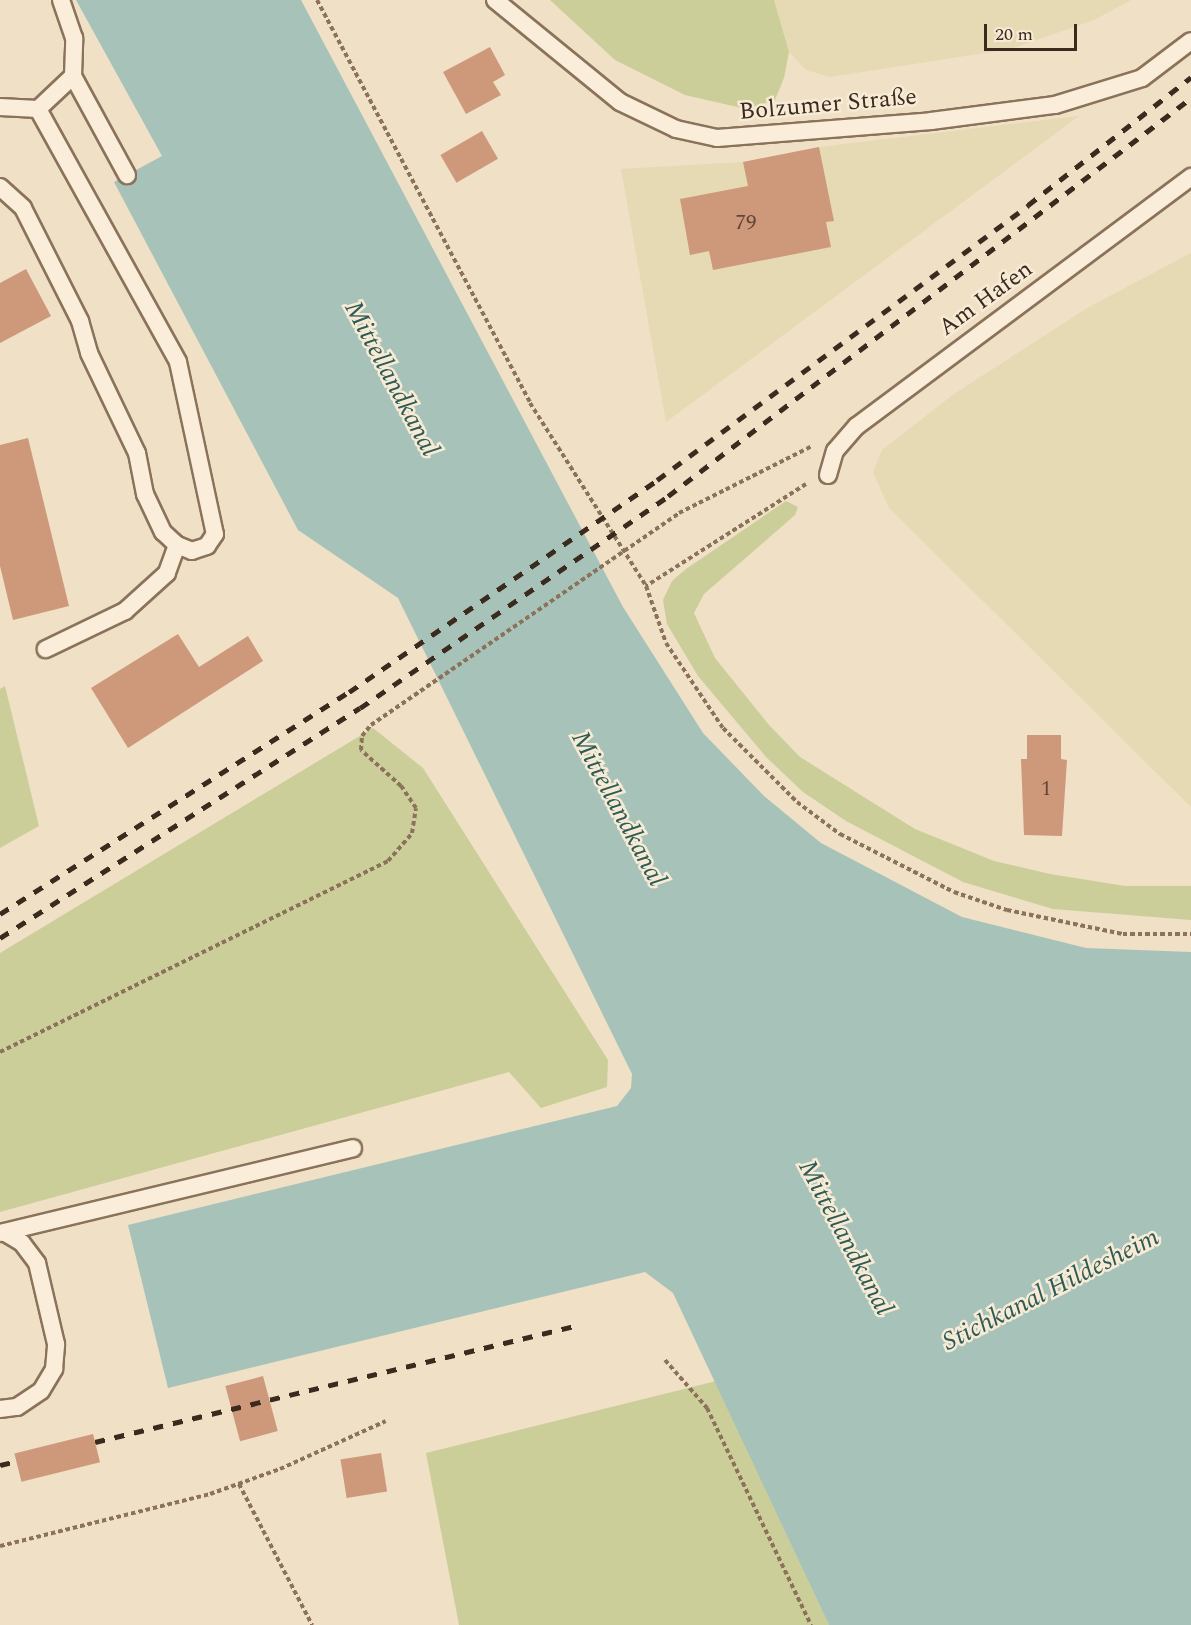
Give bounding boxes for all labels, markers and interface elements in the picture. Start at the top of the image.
scale bar [987,12,1080,50]
text: 20 m [995,21,1033,48]
street label: Bolzumer Straße [738,83,918,127]
house number: 79 [736,210,756,236]
street label: Am Hafen [933,255,1039,343]
water label: Mittellandkanal [337,296,445,462]
water label: Mittellandkanal [564,726,672,892]
house number: 1 [1041,776,1051,802]
water label: Mittellandkanal [791,1155,899,1321]
water label: Stichkanal Hildesheim [938,1222,1164,1358]

